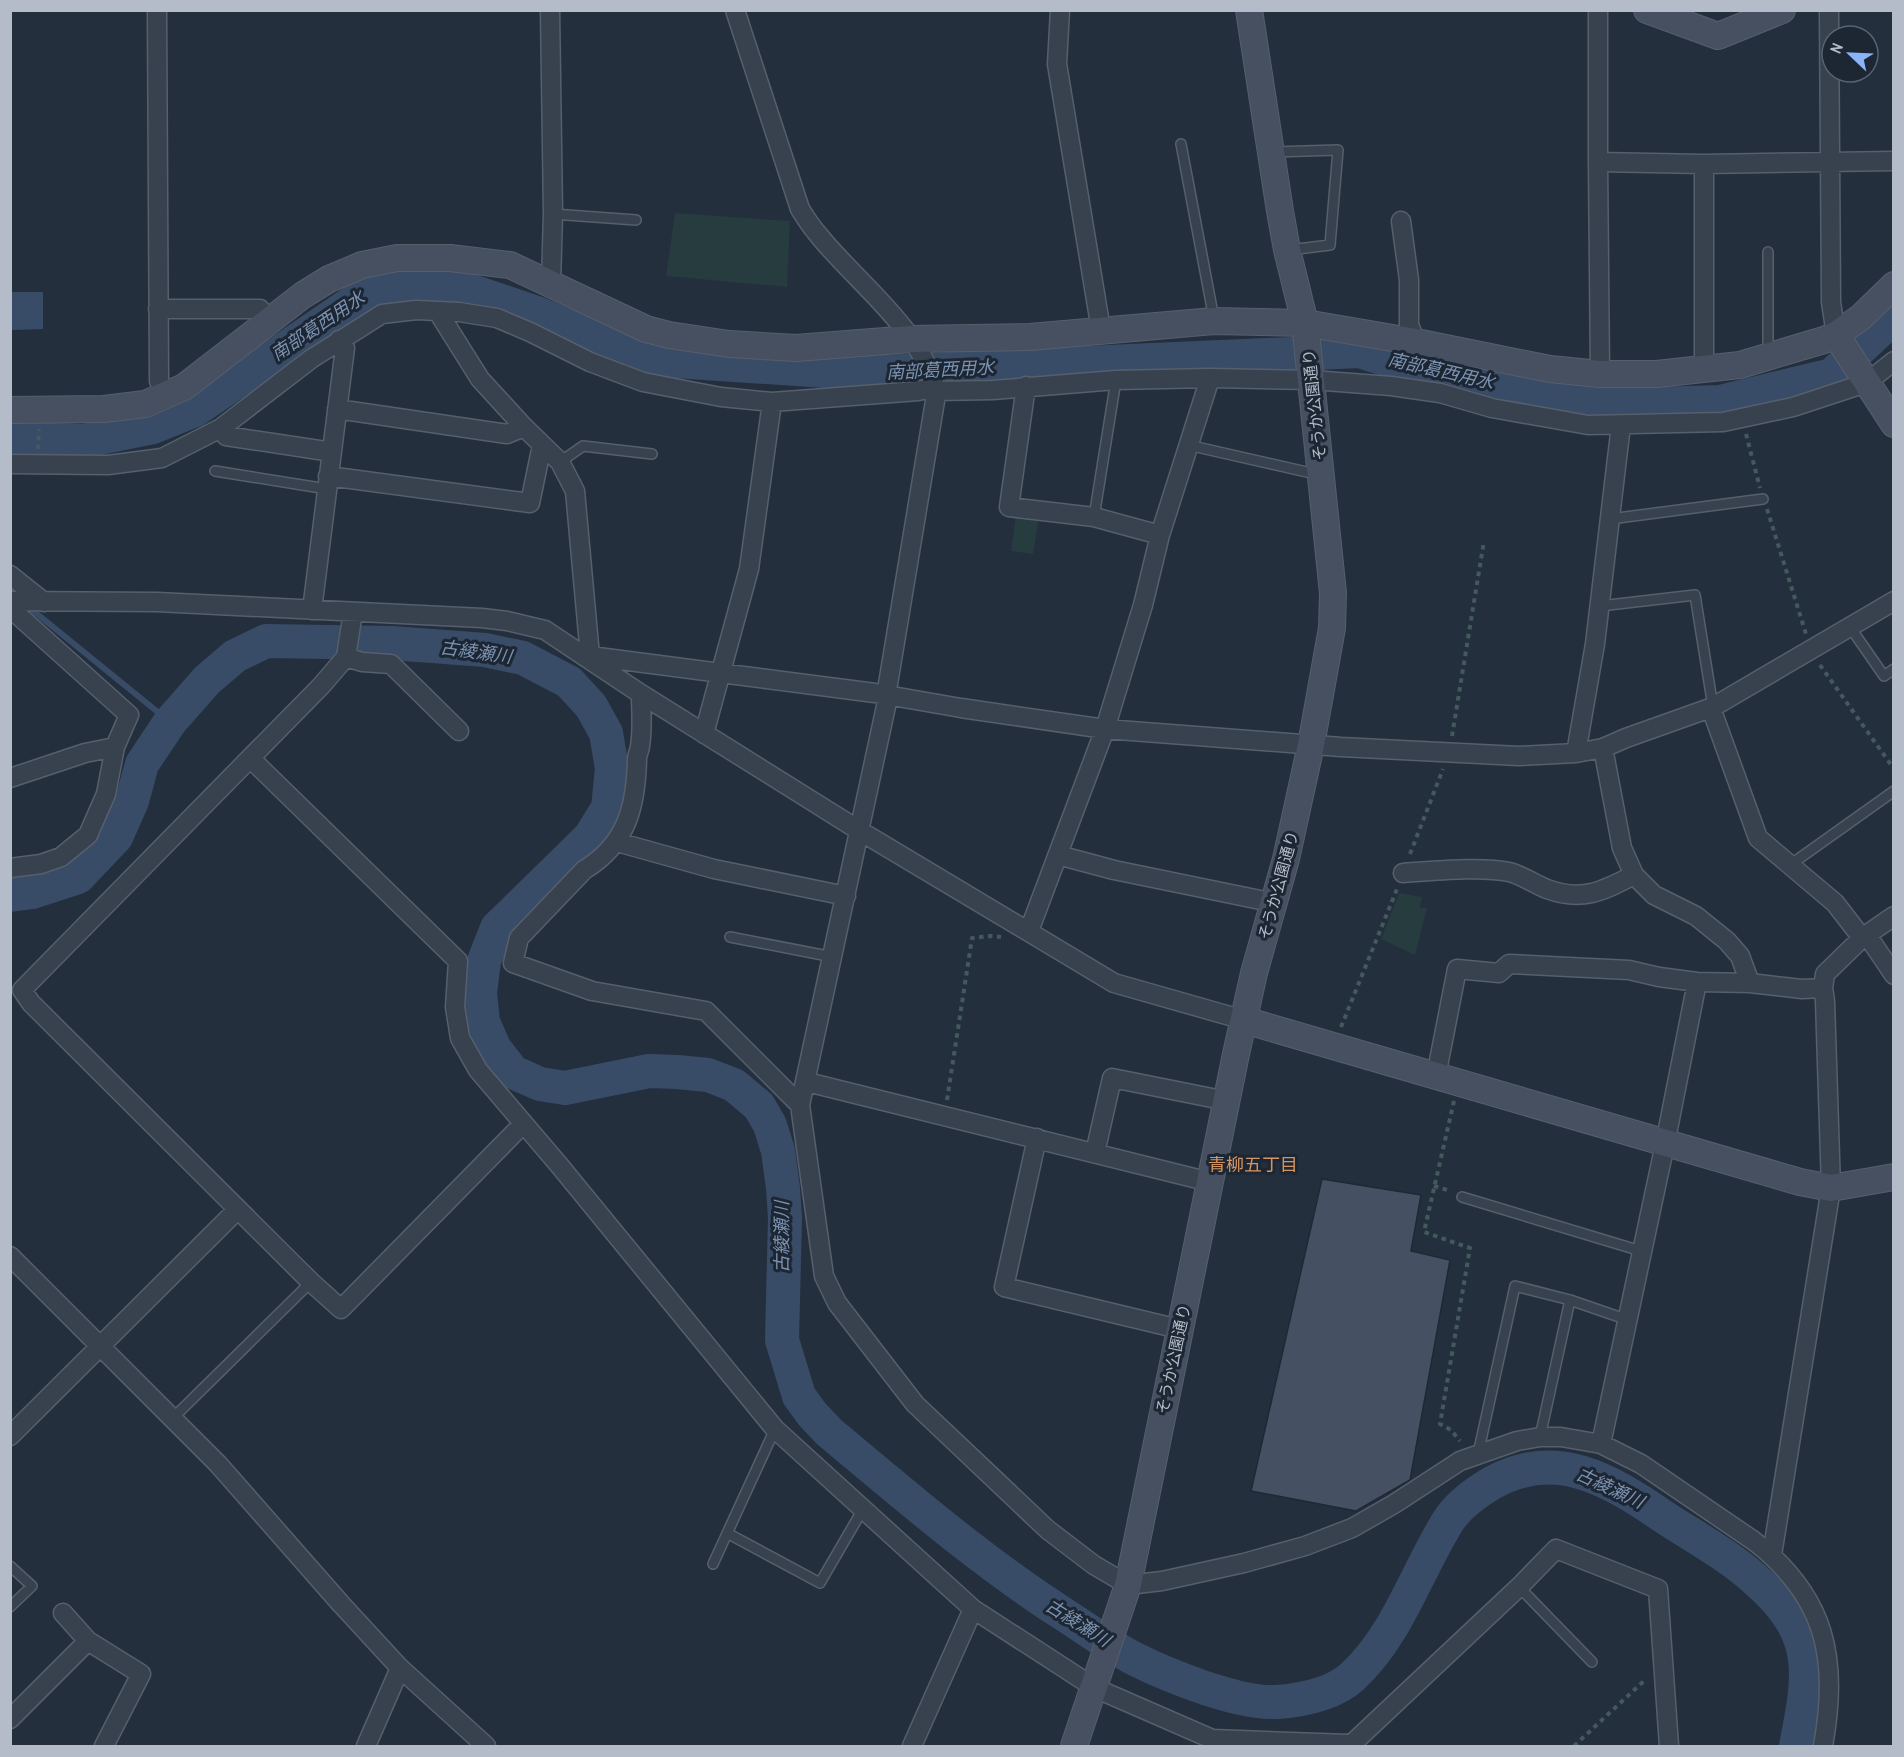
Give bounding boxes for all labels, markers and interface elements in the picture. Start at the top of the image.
north arrow [1820,24,1880,84]
text: N [1824,39,1848,57]
water label: 南部葛西用水 [266,284,371,366]
water label: 南部葛西用水 [1386,346,1498,395]
street label: そうか公園通り [1297,348,1331,462]
water label: 南部葛西用水 [885,354,997,385]
water label: 古綾瀬川 [439,634,515,669]
street label: そうか公園通り [1253,828,1303,942]
district label: 青柳五丁目 [1208,1152,1298,1177]
water label: 古綾瀬川 [769,1199,794,1273]
street label: そうか公園通り [1151,1302,1195,1416]
water label: 古綾瀬川 [1572,1461,1650,1515]
water label: 古綾瀬川 [1041,1593,1117,1653]

